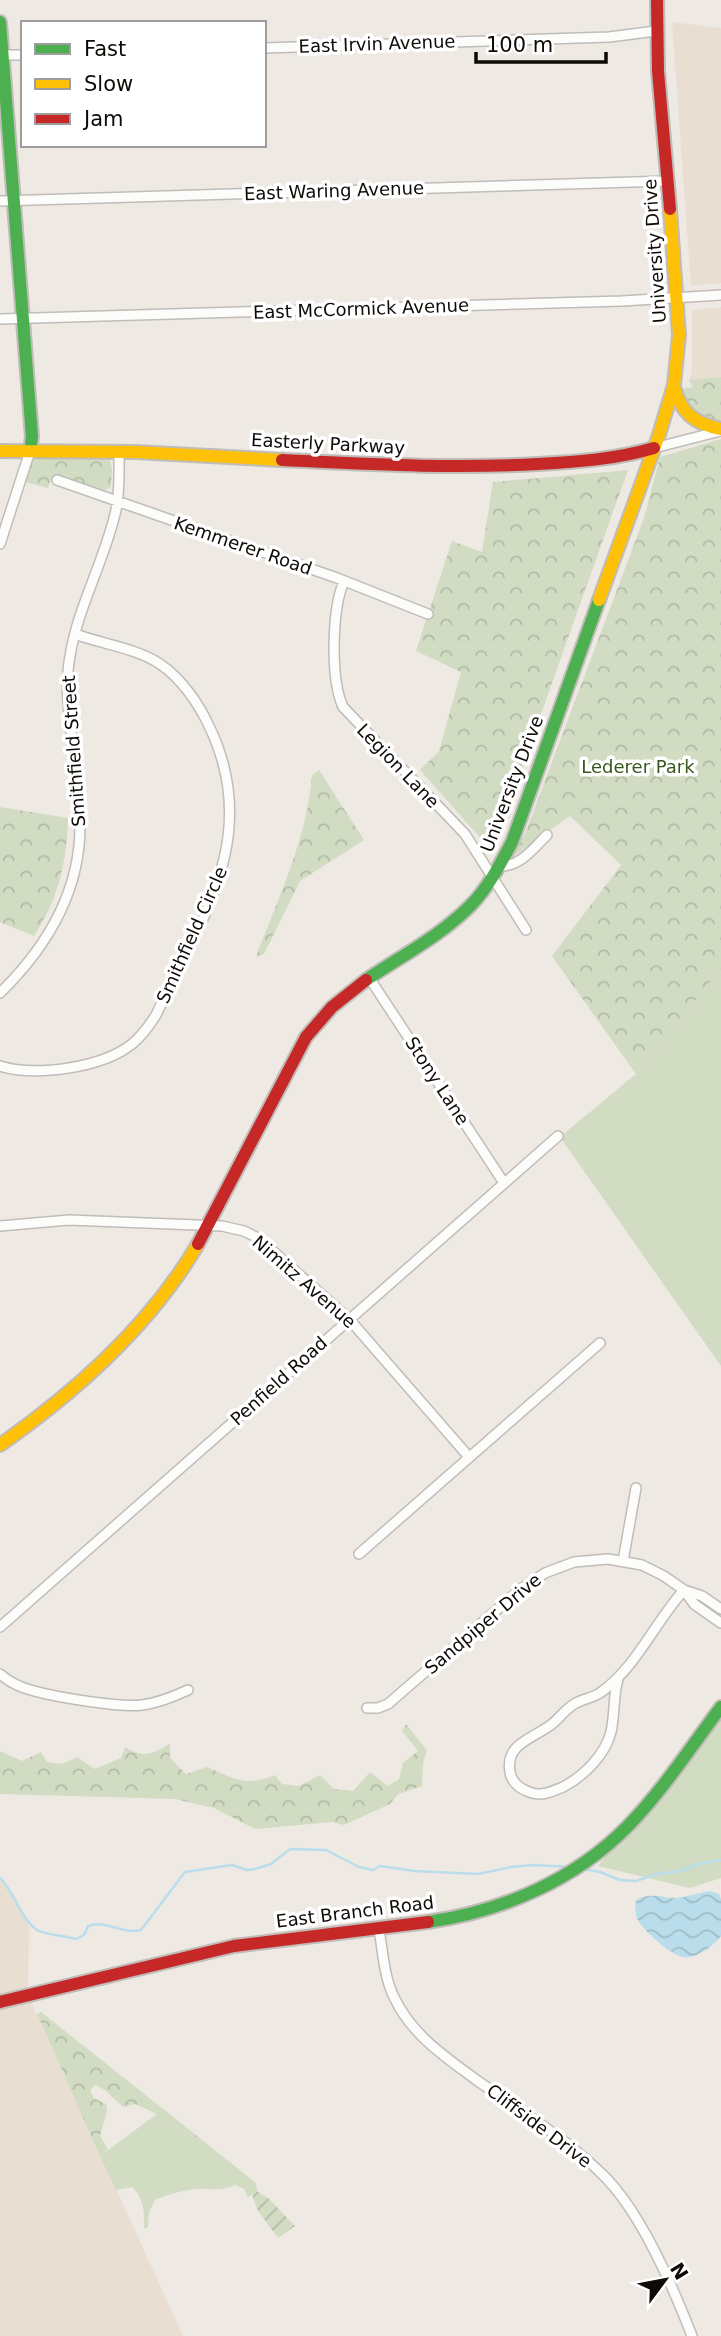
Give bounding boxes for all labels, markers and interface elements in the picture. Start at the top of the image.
legend [21,21,266,147]
scale bar [476,21,606,65]
street label: East Irvin Avenue [298,30,456,57]
text: 100 m [486,33,553,57]
text: Fast [84,37,126,61]
text: Slow [84,72,133,96]
text: Jam [82,107,124,131]
street label: East Waring Avenue [244,177,424,204]
street label: University Drive [639,178,670,324]
street label: East McCormick Avenue [253,294,469,323]
street label: Easterly Parkway [251,429,406,458]
street label: Kemmerer Road [171,512,315,579]
street label: Smithfield Street [58,675,89,827]
street label: University Drive [476,713,547,855]
street label: Legion Lane [353,719,444,812]
park label: Lederer Park [581,756,695,777]
street label: Smithfield Circle [152,863,231,1006]
street label: Stony Lane [401,1033,474,1129]
street label: Nimitz Avenue [248,1231,360,1332]
street label: Penfield Road [226,1332,331,1429]
street label: Sandpiper Drive [420,1569,545,1678]
street label: East Branch Road [275,1891,435,1932]
street label: Cliffside Drive [483,2079,596,2172]
north arrow [630,2245,700,2315]
text: N [666,2258,693,2284]

